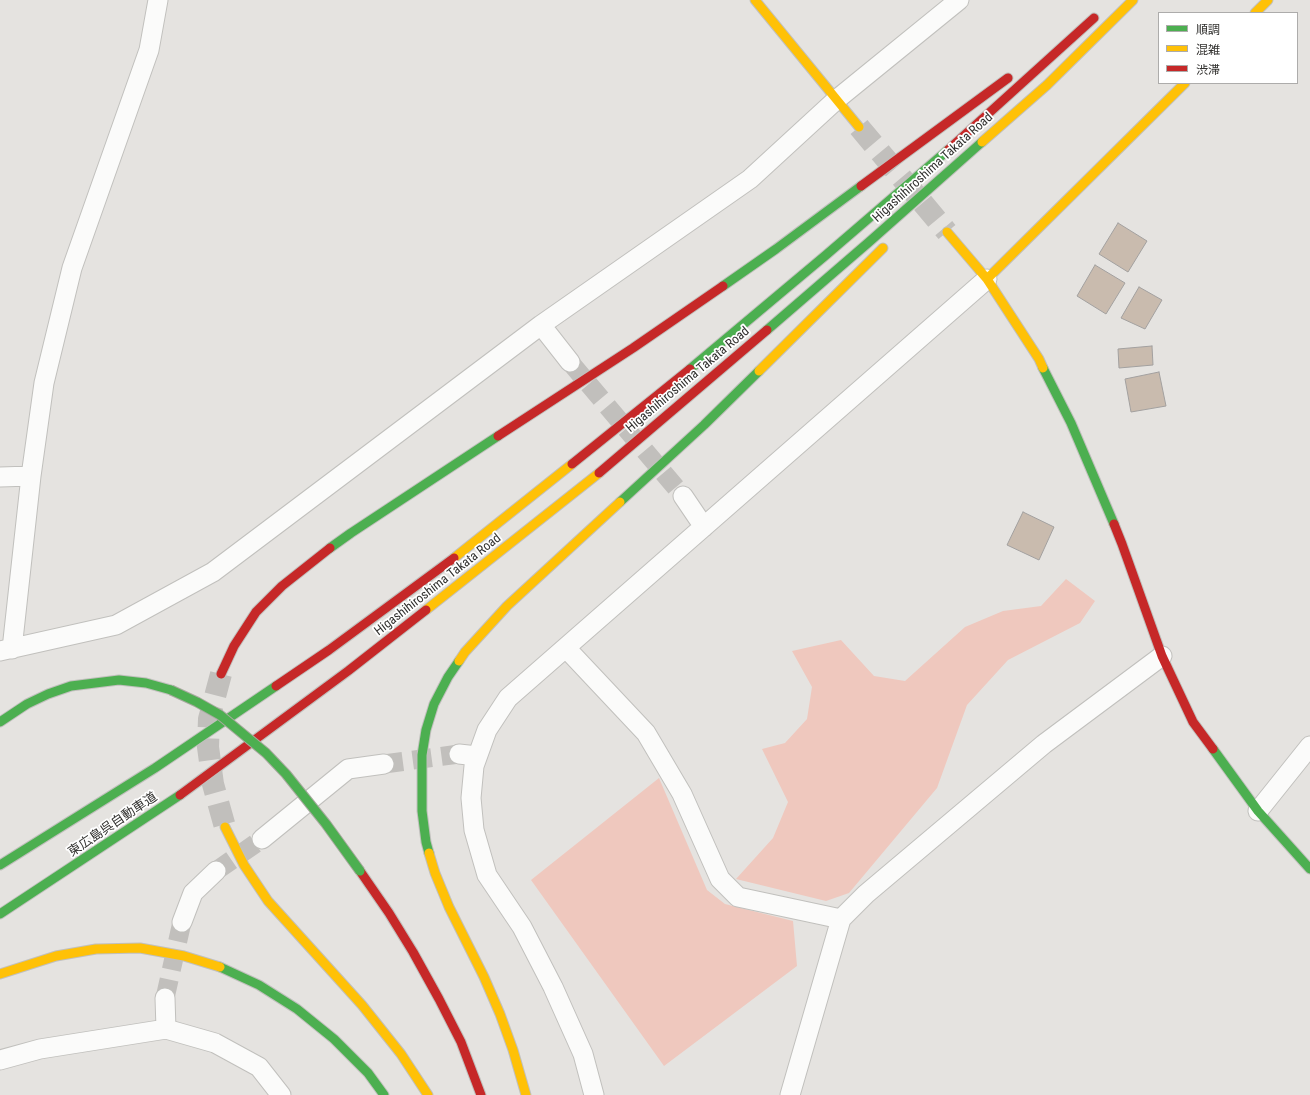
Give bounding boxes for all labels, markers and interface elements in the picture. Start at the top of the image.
legend [1158,12,1298,84]
text: 順調 [1196,23,1220,37]
text: 混雑 [1196,43,1220,57]
text: 渋滞 [1196,63,1220,77]
street label: Higashihiroshima Takata Road [870,110,996,226]
street label: Higashihiroshima Takata Road [623,324,753,436]
street label: Higashihiroshima Takata Road [372,531,504,639]
street label: 東広島呉自動車道 [66,789,160,861]

